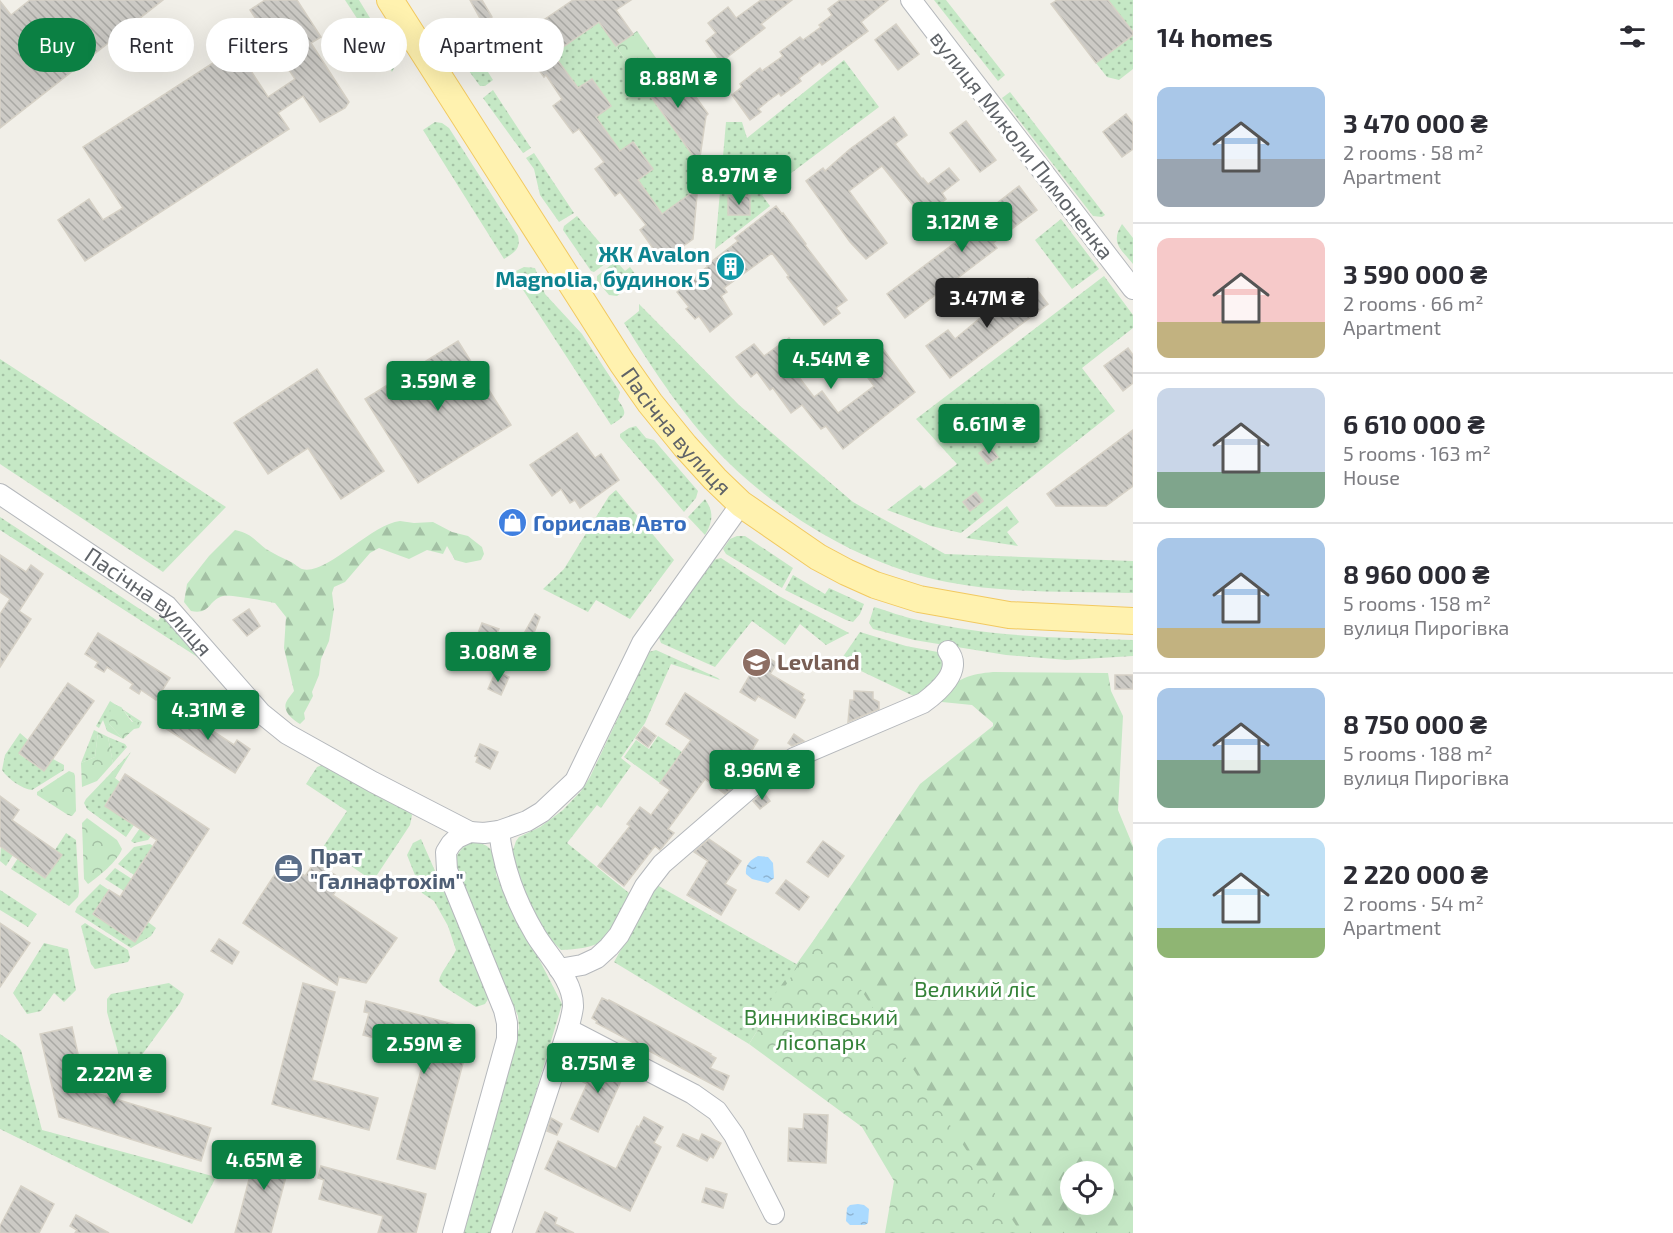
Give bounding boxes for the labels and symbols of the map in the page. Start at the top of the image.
street label: вулиця Миколи Пимоненка [925,25,1120,264]
pin: 8.88M ₴ [623,58,733,109]
pin: 8.97M ₴ [684,155,794,206]
pin: 3.12M ₴ [907,202,1017,253]
place label: ЖК Avalon Magnolia, будинок 5 [495,240,710,291]
building icon: ЖК Avalon Magnolia, будинок 5 [715,251,747,283]
pin: 3.47M ₴ [932,278,1042,329]
pin: 4.54M ₴ [776,339,886,390]
pin: 3.59M ₴ [383,361,493,412]
street label: Пасічна вулиця [617,362,737,500]
pin: 6.61M ₴ [934,404,1044,455]
shop icon: Горислав Авто [496,507,528,539]
place label: Горислав Авто [533,509,687,535]
street label: Пасічна вулиця [80,541,218,661]
pin: 3.08M ₴ [443,632,553,683]
school or university icon: Levland [740,646,772,678]
place label: Levland [777,648,860,674]
pin: 4.31M ₴ [153,690,263,741]
pin: 8.96M ₴ [707,750,817,801]
place label: Прат "Галнафтохім" [310,842,464,893]
office icon: Прат "Галнафтохім" [273,853,305,885]
park label: Великий ліс [914,975,1036,1001]
park label: Винниківський лісопарк [744,1003,898,1054]
pin: 2.59M ₴ [369,1024,479,1075]
pin: 8.75M ₴ [543,1043,653,1094]
pin: 2.22M ₴ [59,1054,169,1105]
pin: 4.65M ₴ [209,1140,319,1191]

